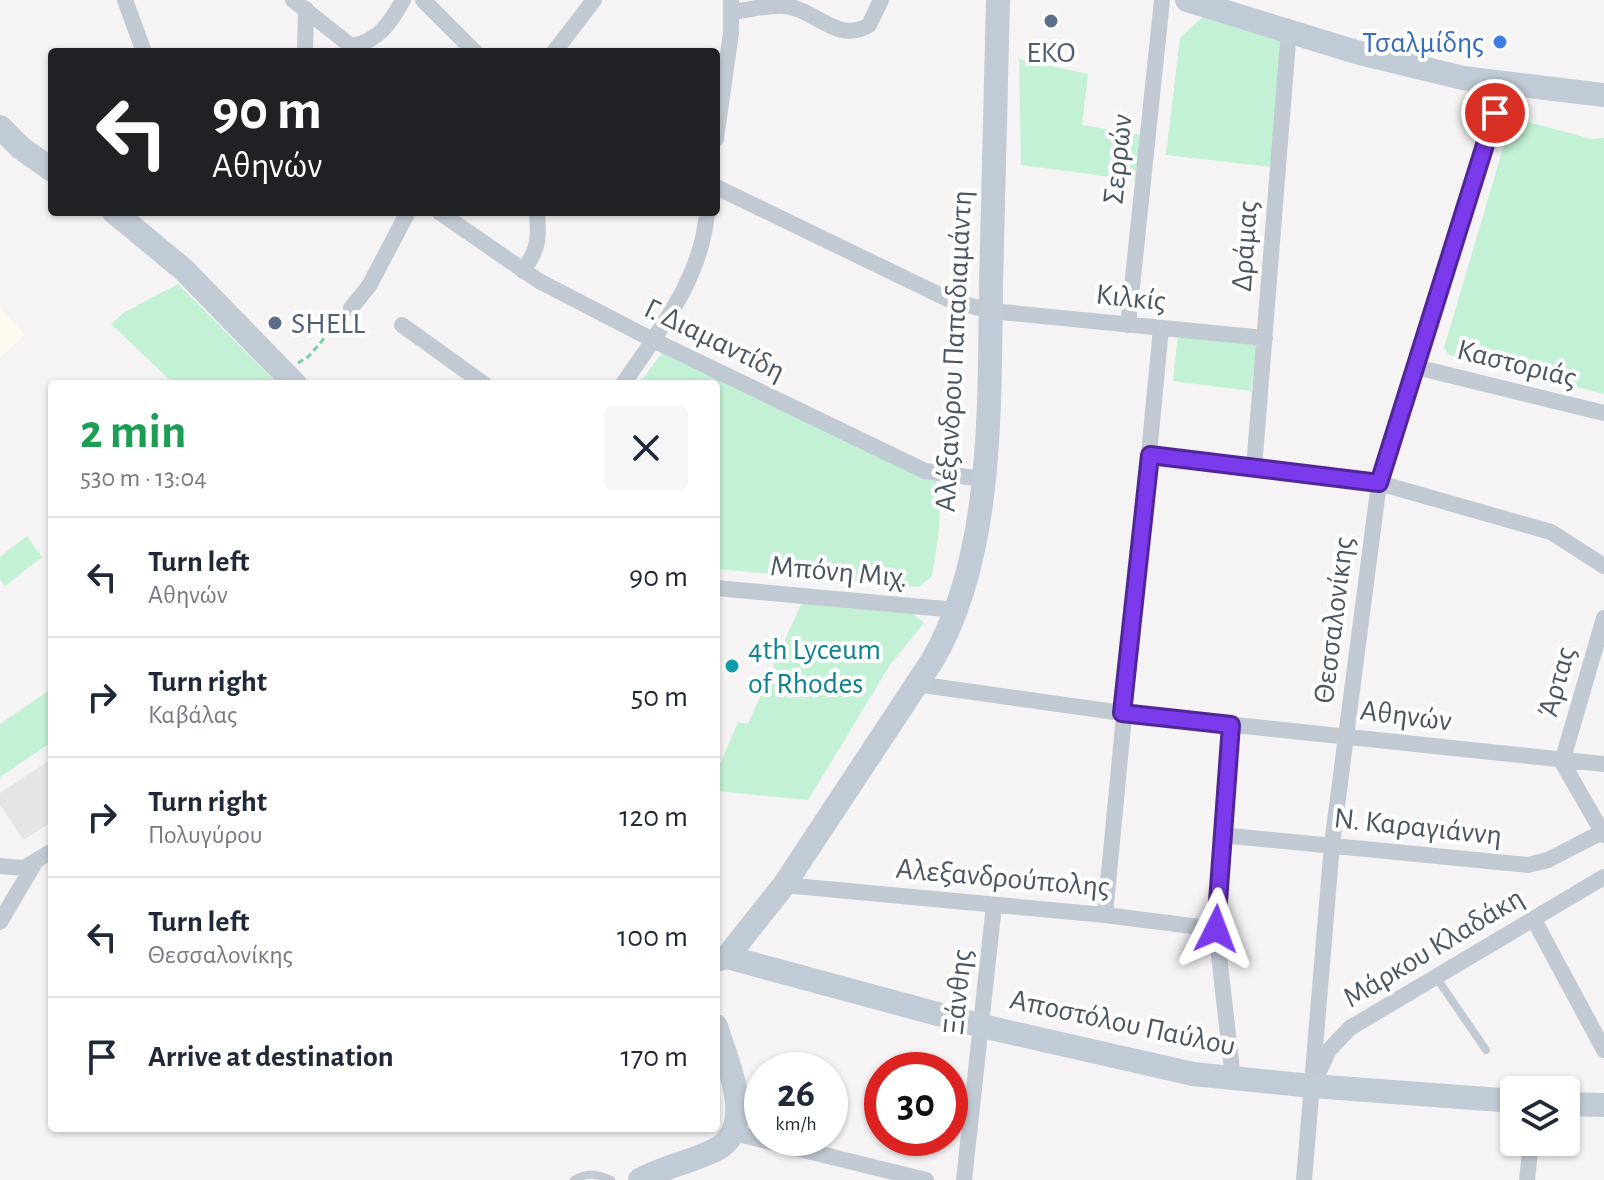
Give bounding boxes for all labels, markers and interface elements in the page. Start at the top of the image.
marker: EKO [1042,12,1060,30]
place label: Τσαλμίδης [1362,28,1484,58]
marker: Τσαλμίδης [1491,33,1509,51]
place label: EKO [1026,38,1076,68]
pin [1461,79,1529,147]
icon: left [80,80,184,184]
text: 90 m [212,83,322,139]
icon: arrive [1473,91,1517,135]
street label: Σερρών [1098,113,1138,206]
text: Αθηνών [212,148,322,184]
street label: Αλέξανδρου Παπαδιαμάντη [931,189,977,513]
street label: Δράμας [1227,200,1263,293]
street label: Κιλκίς [1094,279,1167,317]
street label: Γ. Διαμαντίδη [640,293,790,387]
place label: SHELL [291,309,366,339]
marker: SHELL [266,314,284,332]
street label: Καστοριάς [1454,335,1580,393]
button: close [604,406,688,490]
text: 2 min [80,409,187,457]
text: 530 m · 13:04 [80,465,207,491]
street label: Θεσσαλονίκης [1309,535,1359,705]
text: Turn left [148,547,249,577]
street label: Μπόνη Μιχ. [769,551,909,593]
icon: left [80,555,124,599]
text: 90 m [629,562,688,592]
text: Αθηνών [148,582,228,608]
place label: 4th Lyceum of Rhodes [748,635,881,699]
street label: Άρτας [1533,644,1581,721]
marker: 4th Lyceum of Rhodes [723,657,741,675]
text: Turn right [148,667,267,697]
icon: right [80,675,124,719]
text: 50 m [631,682,688,712]
street label: Αθηνών [1358,696,1453,736]
text: Καβάλας [148,702,237,728]
text: Turn right [148,787,267,817]
icon: right [80,795,124,839]
text: 120 m [619,802,688,832]
street label: Ν. Καραγιάννη [1332,803,1503,851]
text: Πολυγύρου [148,822,263,848]
street label: Αλεξανδρούπολης [895,854,1111,902]
street label: Μάρκου Κλαδάκη [1338,882,1529,1013]
position arrow [1174,887,1258,971]
text: Turn left [148,907,249,937]
icon: left [80,915,124,959]
text: 100 m [617,922,688,952]
text: Θεσσαλονίκης [148,942,293,968]
street label: Ξάνθης [939,948,977,1037]
street label: Αποστόλου Παύλου [1007,984,1238,1062]
icon: arrive [80,1035,124,1079]
text: Arrive at destination [148,1042,394,1072]
text: 170 m [620,1042,688,1072]
speed limit sign: 30 [864,1052,968,1156]
text: 26 [777,1074,815,1114]
map controls [1500,1076,1580,1156]
button: layers [1500,1076,1580,1156]
text: km/h [775,1114,817,1134]

